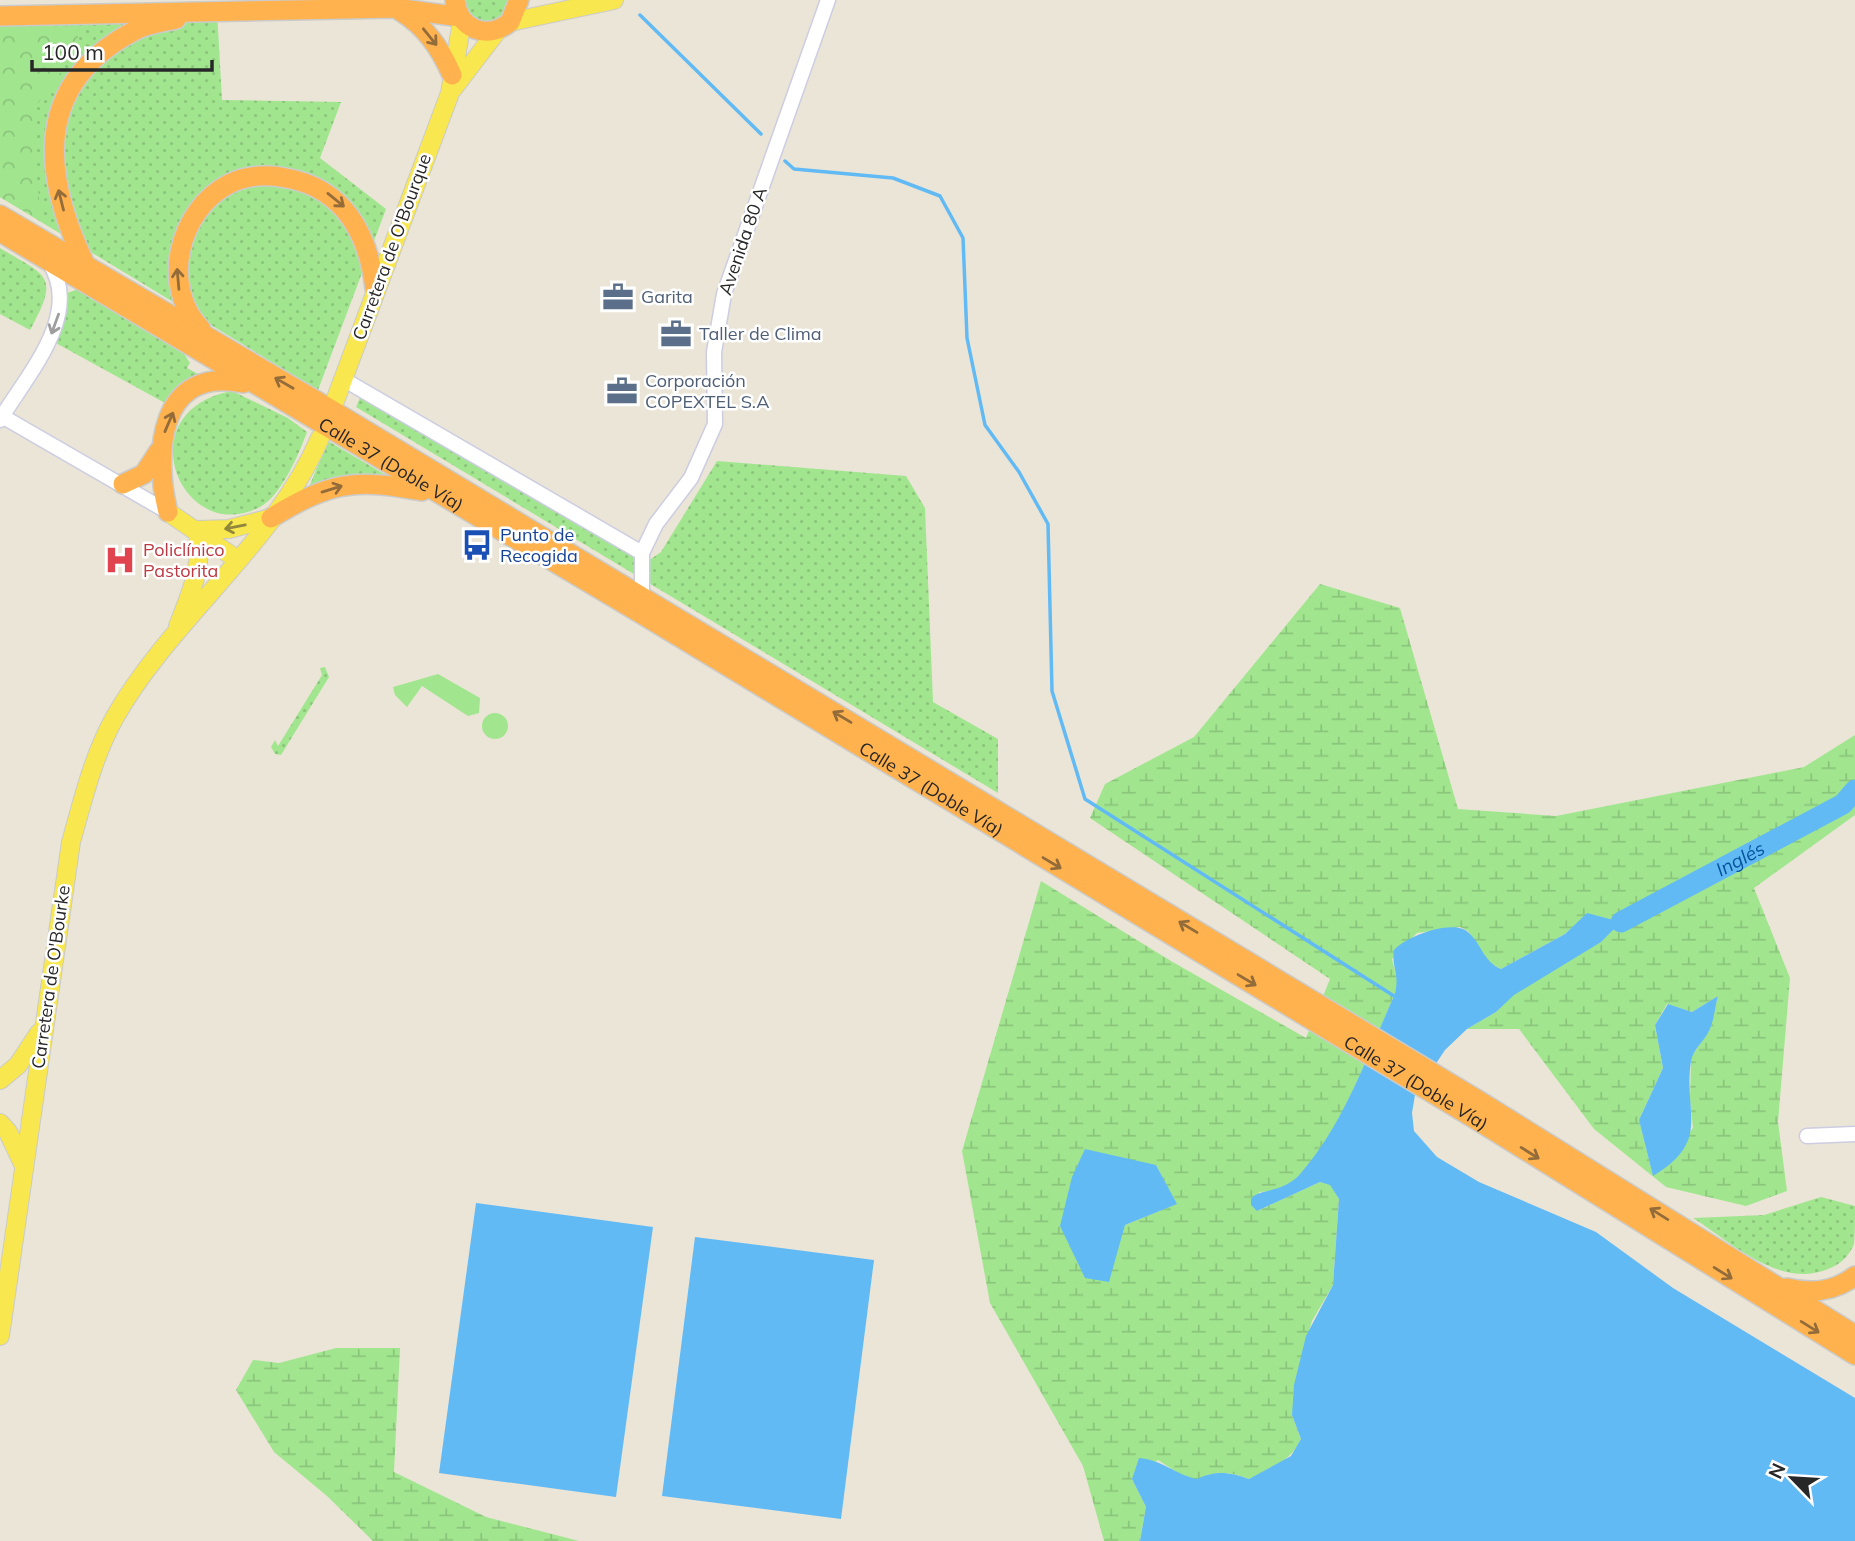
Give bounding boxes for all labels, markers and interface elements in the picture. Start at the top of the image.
one-way arrow [422,27,438,45]
scale bar [32,28,212,72]
text: 100 m [42,39,104,65]
street label: Carretera de O'Bourque [347,150,436,343]
street label: Avenida 80 A [713,184,772,298]
one-way arrow [54,189,67,212]
one-way arrow [326,192,344,208]
one-way arrow [172,268,185,290]
office icon: Garita [601,280,635,314]
place label: Garita [641,285,693,308]
one-way arrow [48,312,60,334]
office icon: Taller de Clima [659,317,693,351]
place label: Taller de Clima [699,322,822,345]
place label: Corporación COPEXTEL S.A [645,369,769,413]
office icon: Corporación COPEXTEL S.A [605,374,639,408]
one-way arrow [275,375,295,389]
one-way arrow [163,412,176,433]
street label: Calle 37 (Doble Vía) [315,412,468,516]
one-way arrow [321,481,343,494]
one-way arrow [224,521,247,534]
place label: Punto de Recogida [500,523,578,567]
bus stop icon: Punto de Recogida [460,528,494,562]
place label: Policlínico Pastorita [143,538,224,582]
hospital icon: Policlínico Pastorita [103,543,137,577]
one-way arrow [832,710,852,724]
street label: Calle 37 (Doble Vía) [855,736,1008,841]
water label: Inglés [1712,836,1769,881]
one-way arrow [1041,856,1061,870]
street label: Carretera de O'Bourke [26,884,75,1070]
one-way arrow [1179,920,1199,934]
one-way arrow [1236,974,1256,988]
street label: Calle 37 (Doble Vía) [1340,1030,1493,1135]
one-way arrow [1519,1146,1539,1160]
one-way arrow [1650,1206,1670,1220]
one-way arrow [1713,1266,1732,1281]
one-way arrow [1800,1321,1820,1335]
north arrow [1757,1443,1827,1513]
text: N [1763,1459,1791,1482]

